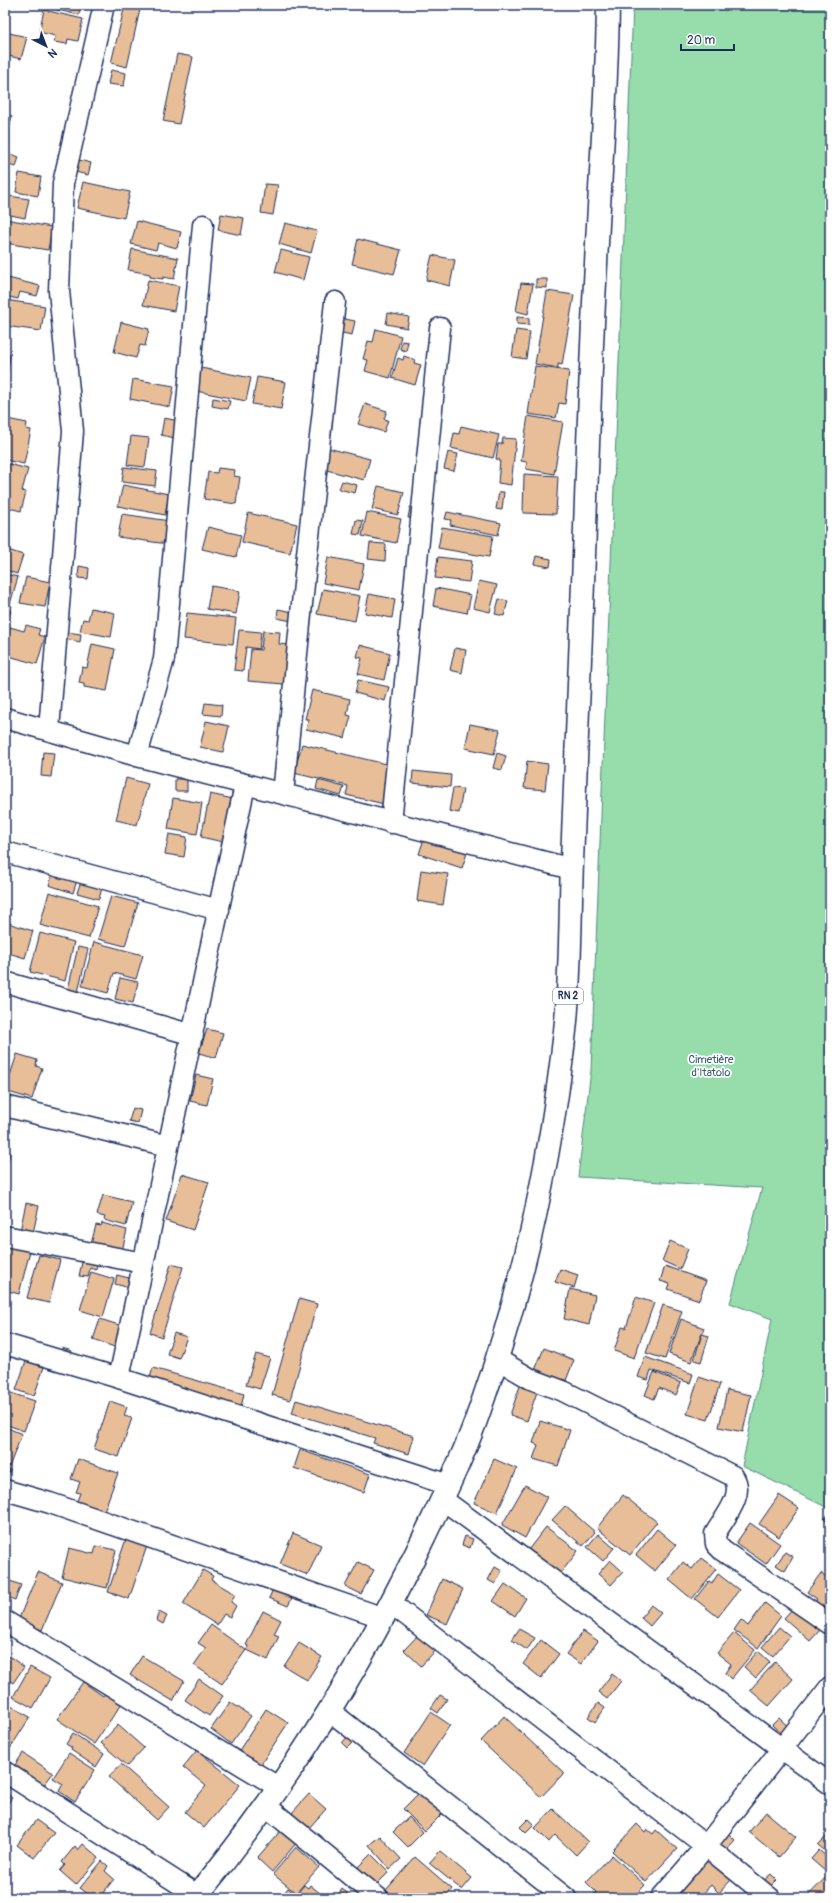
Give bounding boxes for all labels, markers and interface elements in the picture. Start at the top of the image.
north arrow [26,26,66,66]
scale bar [681,26,734,52]
text: 20 m [687,33,716,48]
text: N [45,46,59,61]
road number: RN 2 [553,988,583,1004]
park label: Cimetière d'Itatolo [688,1053,734,1079]

